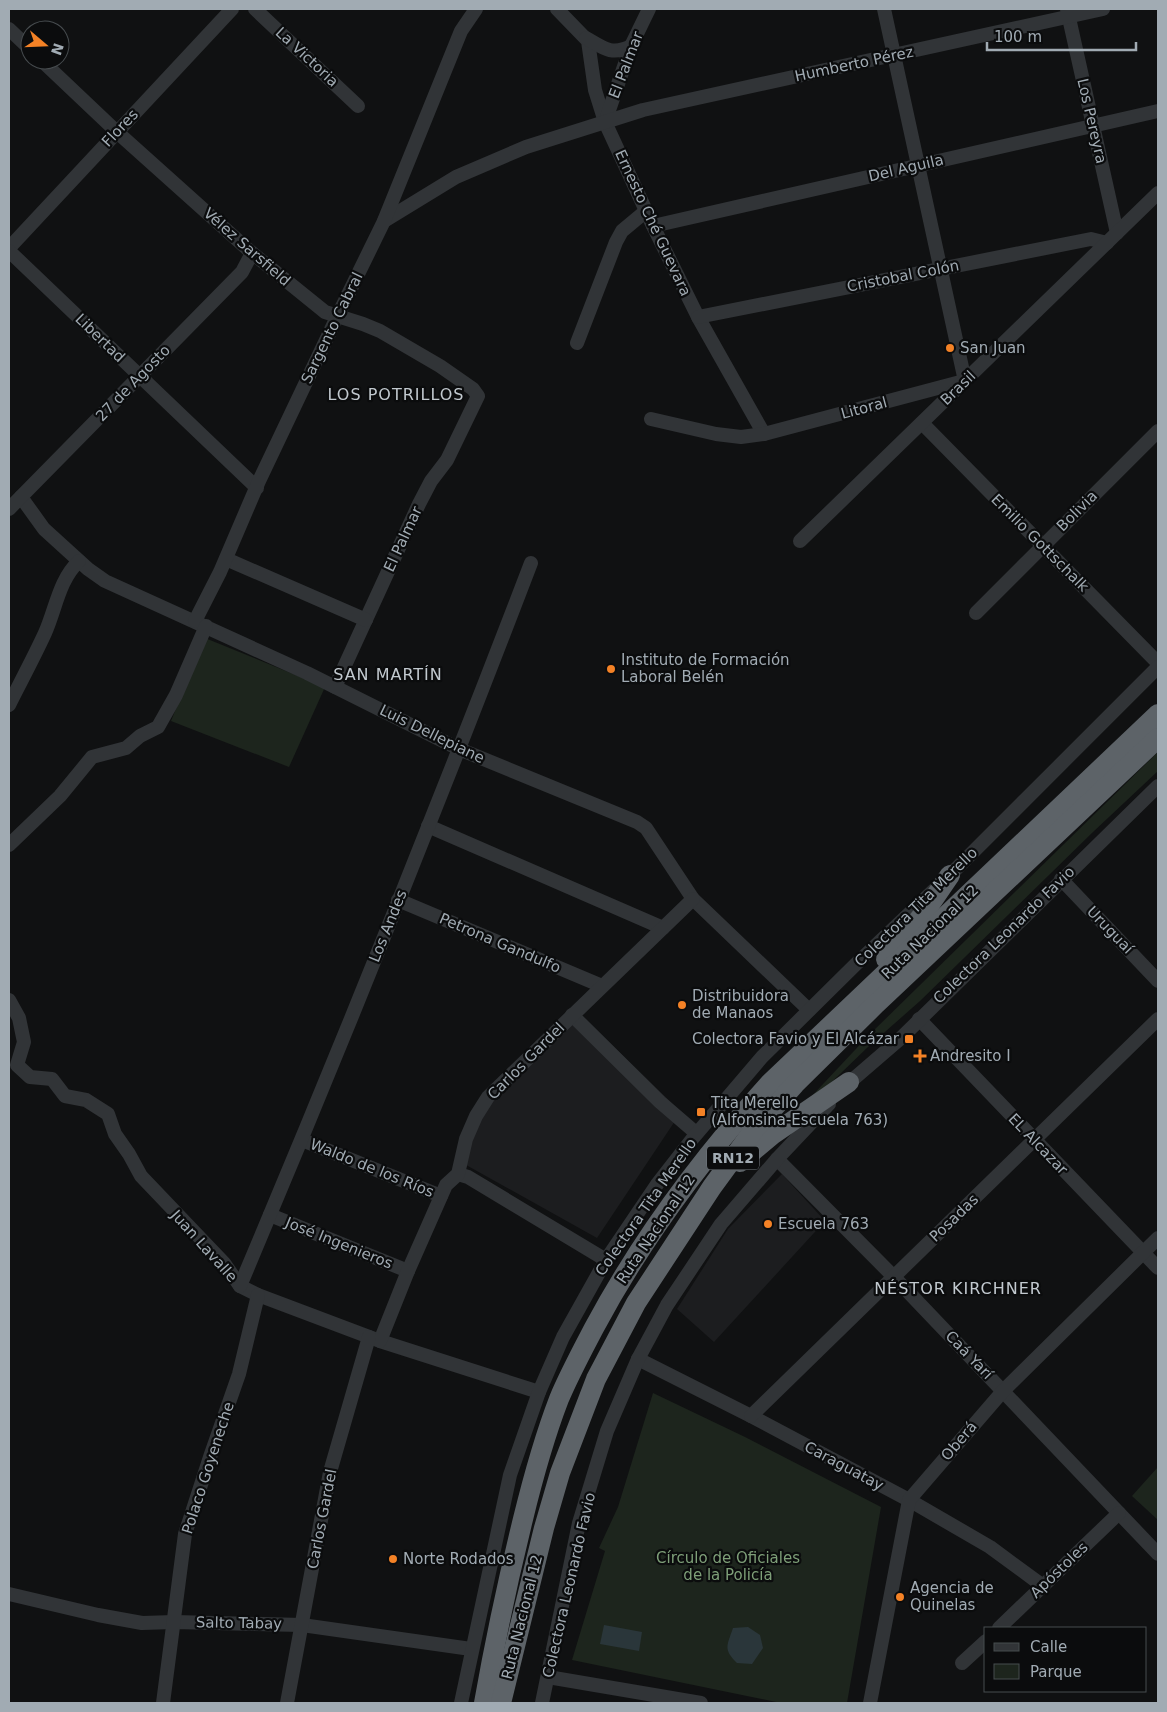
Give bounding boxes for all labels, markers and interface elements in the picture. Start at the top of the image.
north arrow [20,20,70,70]
scale bar [987,20,1136,52]
street label: La Victoria [272,23,342,91]
street label: El Palmar [605,28,647,101]
text: 100 m [994,28,1042,46]
text: N [48,41,67,57]
street label: Humberto Pérez [793,43,915,85]
street label: Los Pereyra [1073,77,1111,165]
street label: Flores [98,105,142,151]
street label: Ernesto Ché Guevara [611,147,695,299]
street label: Del Aguila [867,151,945,185]
street label: Vélez Sarsfield [200,204,294,290]
street label: Cristobal Colón [845,256,961,296]
street label: Sargento Cabral [297,269,367,387]
street label: Libertad [71,310,129,366]
place label: San Juan [960,339,1026,357]
street label: 27 de Agosto [92,341,174,425]
marker: San Juan [944,342,956,354]
street label: Brasil [937,367,979,409]
district label: LOS POTRILLOS [327,385,465,404]
street label: Litoral [839,393,889,423]
street label: Bolivia [1053,487,1101,535]
street label: Emilio Gottschalk [987,490,1093,596]
street label: El Palmar [380,503,426,575]
place label: Instituto de Formación Laboral Belén [621,651,790,686]
marker: Instituto de Formación Laboral Belén [605,663,617,675]
district label: SAN MARTÍN [333,665,443,684]
street label: Luis Dellepiane [377,701,487,767]
street label: Colectora Tita Merello [851,844,981,970]
street label: Colectora Leonardo Favio [930,863,1078,1007]
street label: Ruta Nacional 12 [878,881,982,983]
street label: Los Andes [365,887,411,965]
street label: Uruguaí [1083,903,1138,958]
street label: Petrona Gandulfo [437,909,563,977]
place label: Distribuidora de Manaos [692,987,789,1022]
marker: Distribuidora de Manaos [676,999,688,1011]
street label: Carlos Gardel [484,1019,568,1103]
place label: Colectora Favio y El Alcázar [692,1030,900,1048]
marker: Colectora Favio y El Alcázar [903,1033,915,1045]
place label: Andresito I [930,1047,1011,1065]
marker: Andresito I [914,1050,926,1062]
place label: Tita Merello (Alfonsina-Escuela 763) [710,1094,888,1129]
marker: Tita Merello (Alfonsina-Escuela 763) [695,1106,707,1118]
street label: EL Alcazar [1005,1110,1072,1179]
street label: Waldo de los Ríos [308,1135,437,1201]
street label: Colectora Tita Merello [592,1135,700,1279]
road number: RN12 [707,1146,759,1170]
street label: Ruta Nacional 12 [613,1171,699,1287]
street label: Posadas [926,1190,982,1246]
street label: Juan Lavalle [166,1206,241,1286]
street label: José Ingenieros [282,1213,395,1273]
place label: Escuela 763 [778,1215,869,1233]
marker: Escuela 763 [762,1218,774,1230]
district label: NÉSTOR KIRCHNER [874,1279,1042,1298]
street label: Caá Yarí [942,1327,997,1384]
street label: Polaco Goyeneche [178,1400,238,1536]
street label: Oberá [937,1418,981,1464]
street label: Caraguatay [801,1438,887,1494]
street label: Carlos Gardel [303,1468,341,1570]
street label: Colectora Leonardo Favio [539,1491,599,1679]
street label: Apóstoles [1026,1538,1092,1602]
park label: Círculo de Oficiales de la Policía [656,1549,800,1584]
place label: Norte Rodados [403,1550,514,1568]
marker: Norte Rodados [387,1553,399,1565]
street label: Ruta Nacional 12 [498,1553,546,1681]
place label: Agencia de Quinelas [910,1579,994,1614]
marker: Agencia de Quinelas [894,1591,906,1603]
street label: Salto Tabay [196,1613,282,1633]
legend [984,1627,1147,1692]
text: Calle [1030,1638,1067,1656]
text: Parque [1030,1663,1082,1681]

